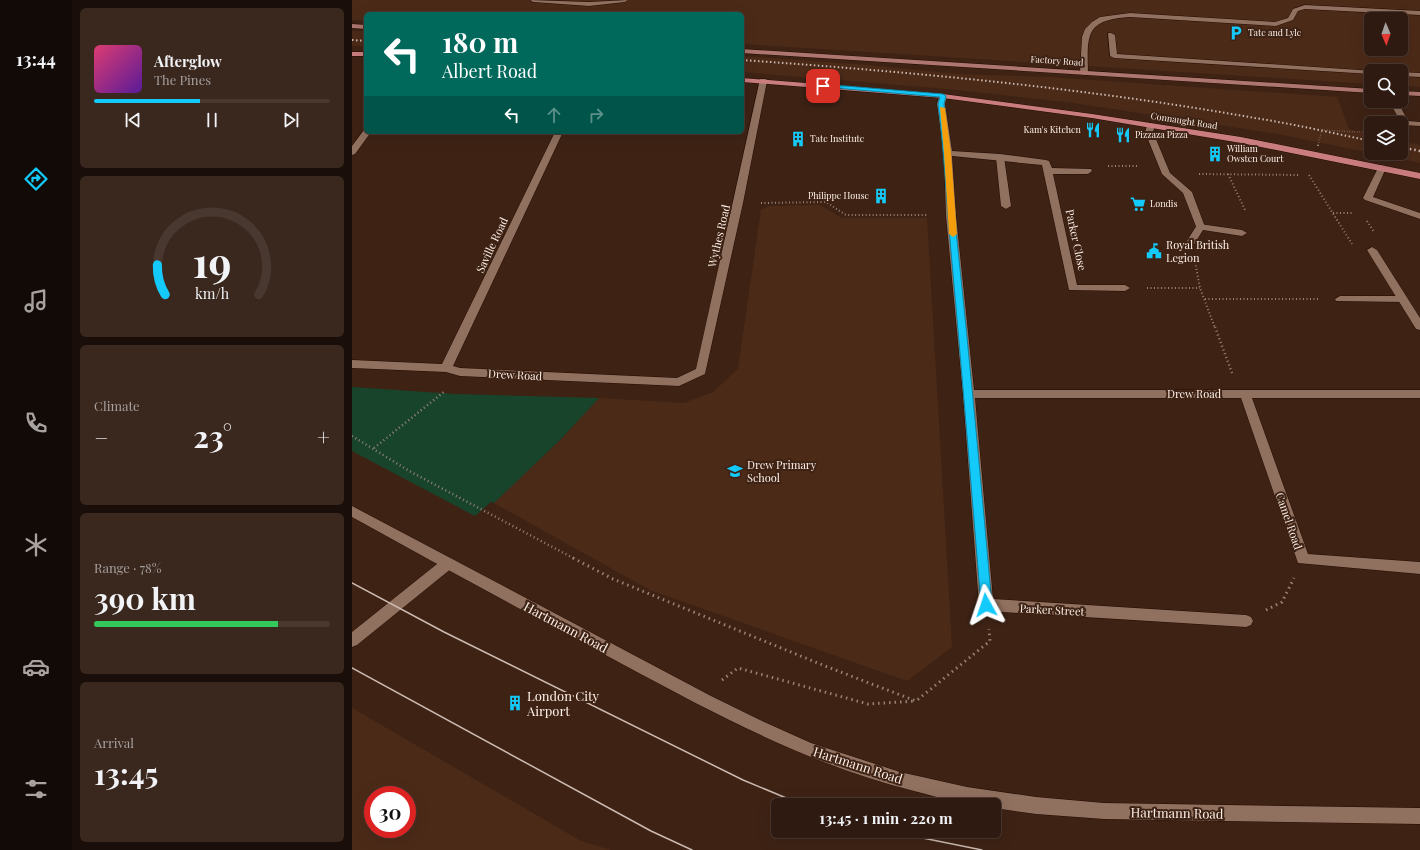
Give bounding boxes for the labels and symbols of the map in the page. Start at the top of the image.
north arrow [1364,12,1408,56]
parking icon: Tate and Lyle [1227,24,1245,42]
place label: Tate and Lyle [1248,26,1302,38]
street label: Factory Road [1030,52,1085,68]
pin [806,69,840,103]
street label: Connaught Road [1150,109,1219,131]
restaurant icon: Kam's Kitchen [1084,121,1102,139]
place label: Kam's Kitchen [1024,123,1082,135]
restaurant icon: Pizzaza Pizza [1114,126,1132,144]
place label: Pizzaza Pizza [1135,128,1188,140]
building icon: Tate Institute [789,130,807,148]
place label: Tate Institute [810,132,865,144]
place label: William Owsten Court [1226,142,1284,164]
building icon: William Owsten Court [1206,145,1224,163]
building icon: Philippe House [872,187,890,205]
place label: Philippe House [808,189,869,201]
supermarket icon: Londis [1129,195,1147,213]
place label: Londis [1150,197,1178,209]
street label: Wythes Road [704,202,733,270]
street label: Parker Close [1063,208,1090,272]
street label: Saville Road [472,214,511,275]
place label: Royal British Legion [1166,237,1230,265]
public building icon: Royal British Legion [1145,242,1163,260]
street label: Drew Road [488,366,543,383]
street label: Drew Road [1167,386,1222,401]
place label: Drew Primary School [747,457,817,485]
school or university icon: Drew Primary School [726,462,744,480]
street label: Camel Road [1273,490,1306,552]
position arrow [965,584,1007,626]
street label: Hartmann Road [521,597,612,656]
street label: Parker Street [1019,600,1085,619]
place label: London City Airport [526,687,600,719]
building icon: London City Airport [506,694,524,712]
street label: Hartmann Road [811,742,905,787]
speed limit sign: 30 [364,786,416,838]
street label: Hartmann Road [1130,803,1224,822]

